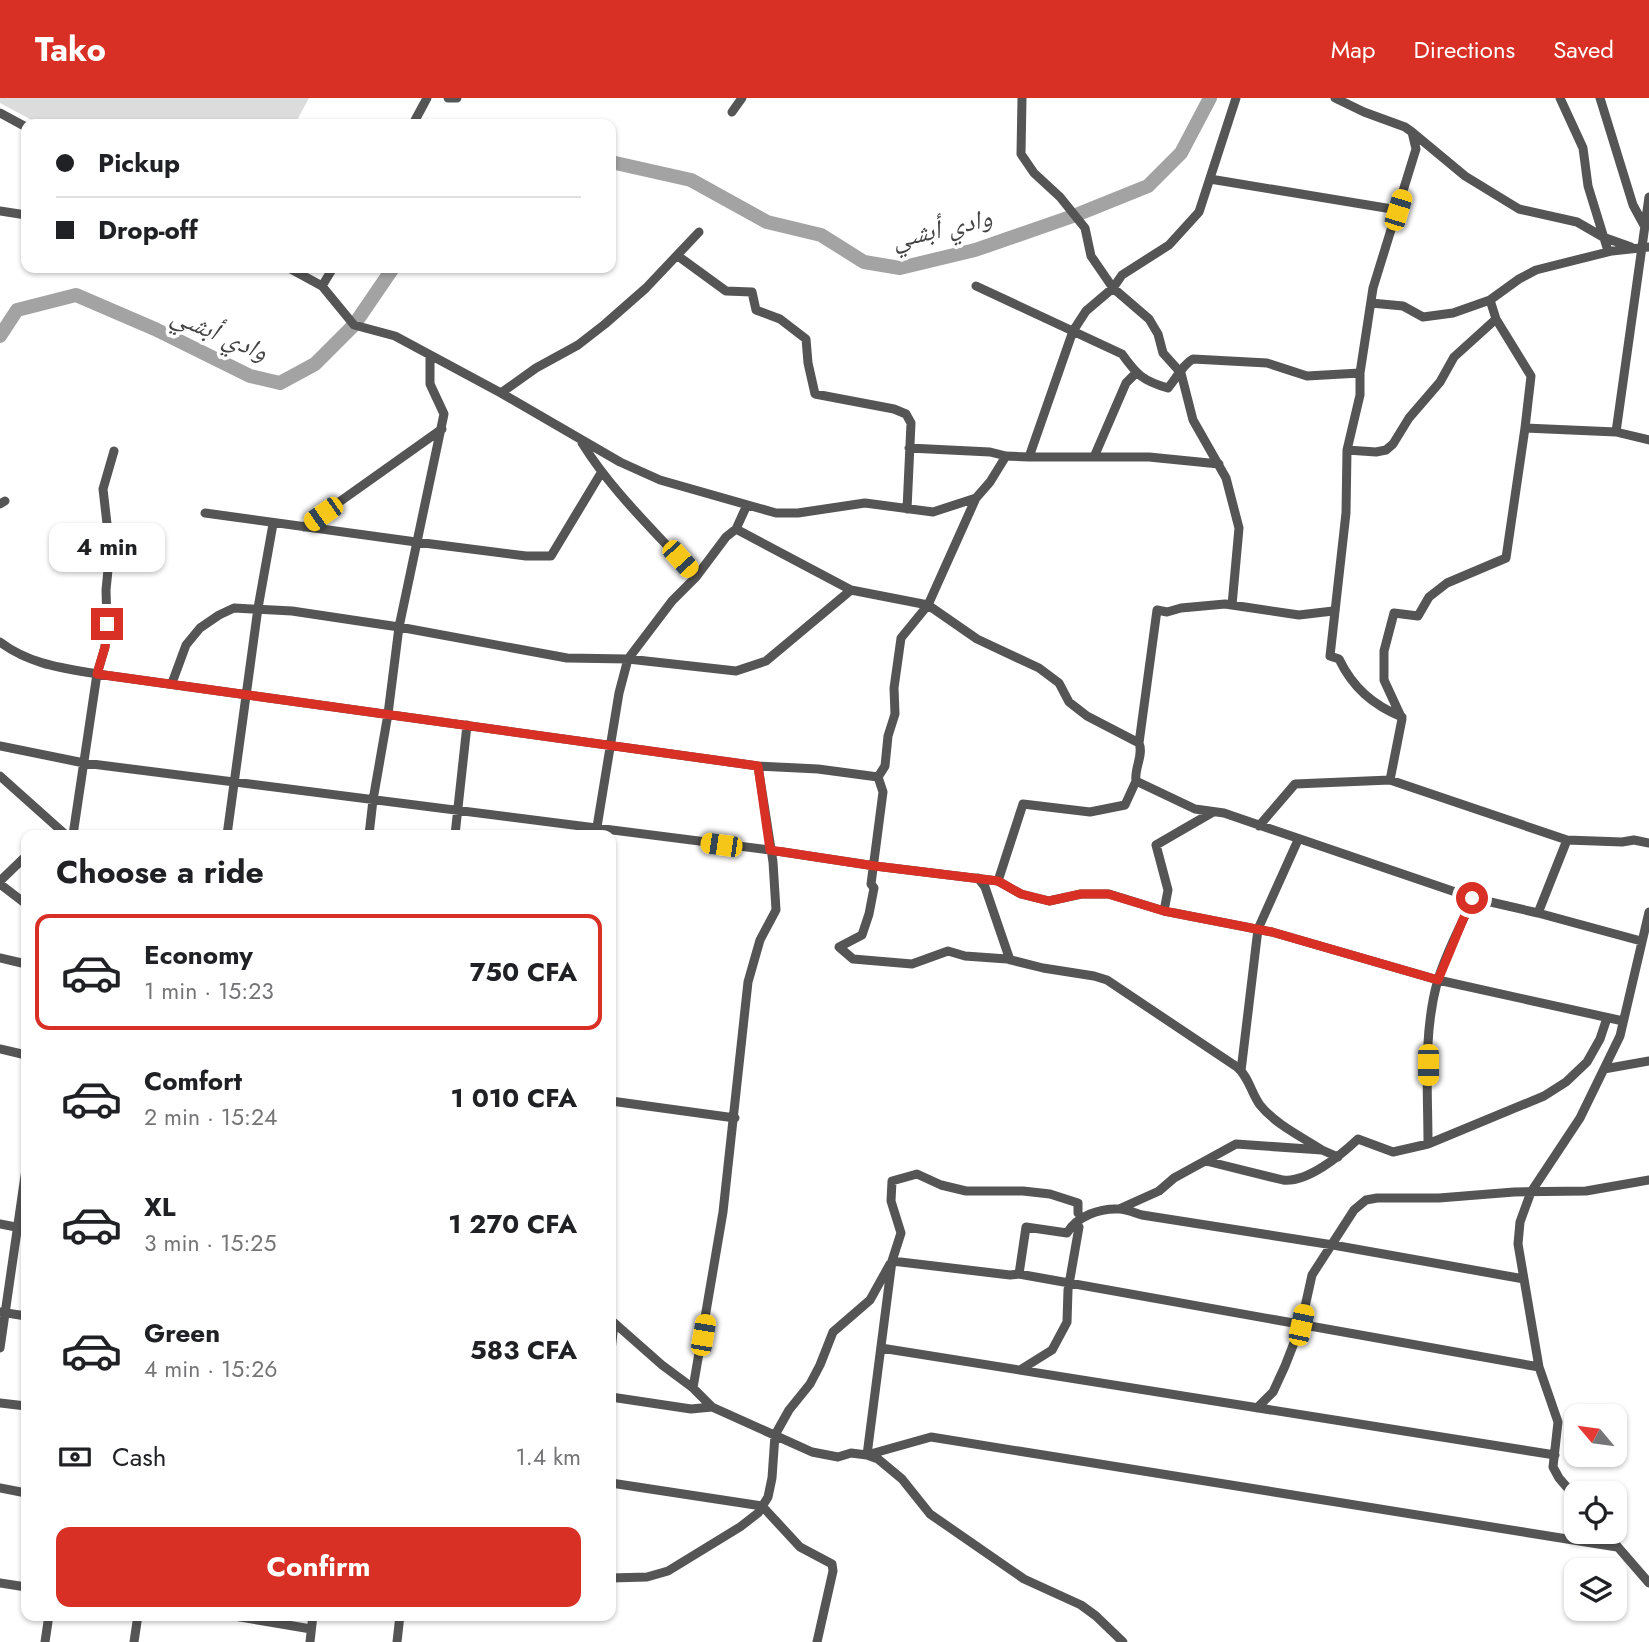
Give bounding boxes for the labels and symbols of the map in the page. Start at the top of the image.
car [1382,187,1415,233]
water label: وادي أبشي [888,198,996,259]
water label: وادي أبشي [165,296,274,372]
car [300,493,347,535]
callout: 4 min [49,522,165,572]
car [659,536,702,582]
route end [91,608,123,640]
car [699,832,744,858]
route start [1456,882,1488,914]
car [1418,1044,1439,1086]
car [1287,1302,1316,1348]
car [690,1312,717,1358]
north arrow [1564,1404,1628,1466]

